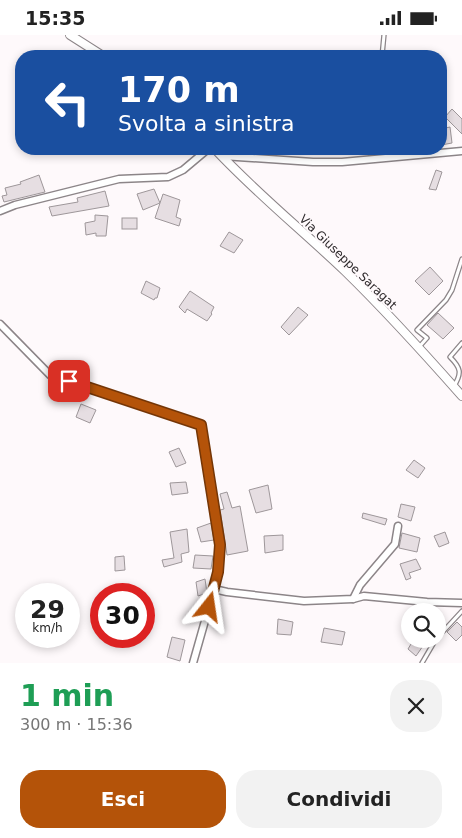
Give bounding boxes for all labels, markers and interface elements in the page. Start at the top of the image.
text: 15:35 [25,7,85,29]
icon: left [35,70,100,135]
text: 170 m [118,70,240,110]
text: Svolta a sinistra [118,111,294,136]
street label: Via Giuseppe Saragat [296,212,400,312]
pin [48,360,90,402]
icon: arrive [55,367,83,395]
position arrow [182,580,234,632]
speed limit sign: 30 [90,583,155,648]
text: 29 [30,595,65,624]
map controls [401,603,446,648]
button: search [401,603,446,648]
text: km/h [32,621,63,635]
text: 1 min [20,678,114,713]
button: close [390,680,442,732]
text: 300 m · 15:36 [20,715,133,734]
button: Esci [20,770,226,828]
button: Condividi [236,770,442,828]

